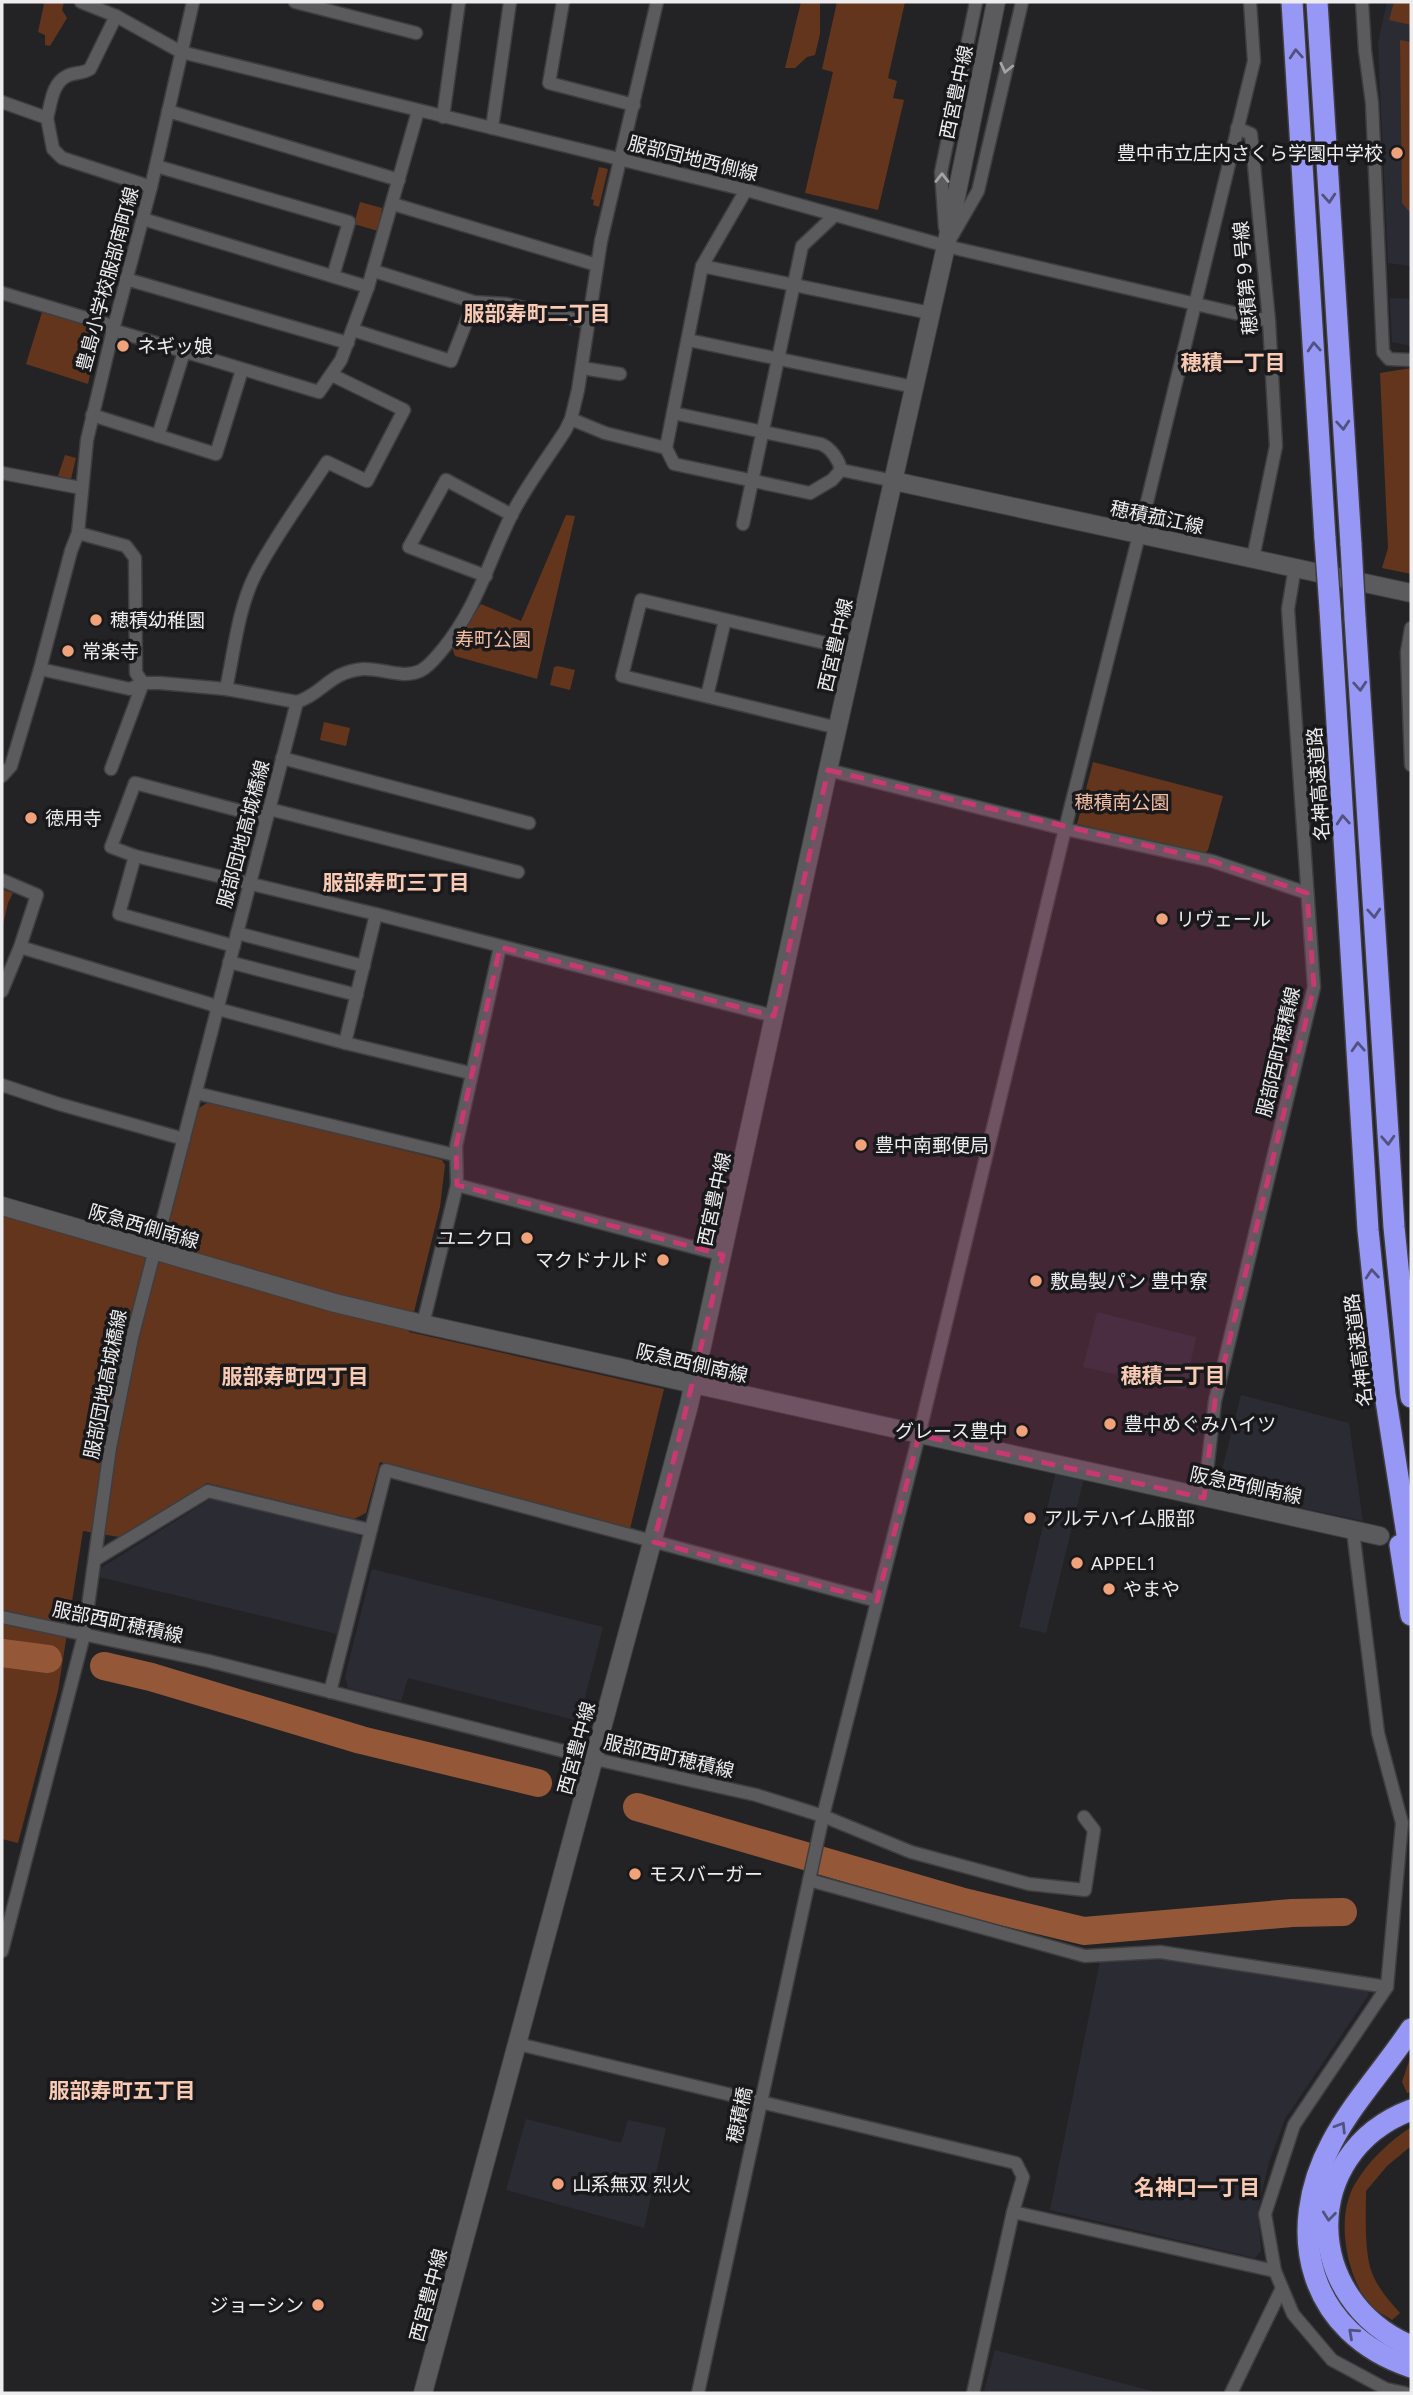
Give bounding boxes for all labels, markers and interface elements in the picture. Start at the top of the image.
street label: 西宮豊中線 [933,43,979,141]
one-way arrow [1288,48,1303,59]
one-way arrow [1000,62,1014,74]
street label: 服部団地西側線 [625,129,761,187]
place label: 豊中市立庄内さくら学園中学校 [1117,140,1383,166]
marker: 豊中市立庄内さくら学園中学校 [1389,145,1405,161]
one-way arrow [934,172,950,183]
street label: 豊島小学校服部南町線 [70,184,144,374]
one-way arrow [1322,193,1337,204]
street label: 穂積第９号線 [1227,220,1263,336]
district label: 服部寿町二丁目 [464,299,611,327]
place label: ネギッ娘 [137,333,213,359]
marker: ネギッ娘 [115,338,131,354]
one-way arrow [1306,341,1321,352]
district label: 穂積一丁目 [1181,348,1286,376]
one-way arrow [1336,420,1351,431]
street label: 穂積菰江線 [1108,494,1206,540]
street label: 西宮豊中線 [812,596,858,694]
place label: 穂積幼稚園 [110,607,205,633]
marker: 穂積幼稚園 [88,612,104,628]
park label: 寿町公園 [455,626,531,652]
place label: 常楽寺 [82,638,139,664]
marker: 常楽寺 [60,643,76,659]
one-way arrow [1352,681,1367,692]
street label: 名神高速道路 [1301,726,1335,842]
street label: 服部団地高城橋線 [211,757,275,911]
park label: 穂積南公園 [1074,789,1170,815]
place label: 徳用寺 [45,805,102,831]
marker: 徳用寺 [23,810,39,826]
one-way arrow [1336,814,1351,825]
district label: 服部寿町三丁目 [323,868,470,896]
place label: リヴェール [1176,906,1271,932]
one-way arrow [1367,908,1382,919]
marker: リヴェール [1154,911,1170,927]
street label: 服部西町穂積線 [1250,984,1306,1120]
one-way arrow [1350,1041,1365,1052]
place label: 豊中南郵便局 [875,1132,989,1158]
one-way arrow [1380,1135,1395,1146]
marker: 豊中南郵便局 [853,1137,869,1153]
street label: 西宮豊中線 [691,1150,737,1248]
street label: 阪急西側南線 [86,1198,202,1254]
place label: ユニクロ [437,1225,513,1251]
marker: ユニクロ [519,1230,535,1246]
place label: マクドナルド [535,1247,649,1273]
marker: マクドナルド [655,1252,671,1268]
place label: 敷島製パン 豊中寮 [1050,1268,1208,1294]
one-way arrow [1365,1268,1380,1279]
marker: 敷島製パン 豊中寮 [1028,1273,1044,1289]
street label: 名神高速道路 [1338,1292,1378,1408]
street label: 服部団地高城橋線 [78,1307,132,1461]
street label: 阪急西側南線 [634,1338,750,1388]
district label: 穂積二丁目 [1121,1361,1226,1389]
district label: 服部寿町四丁目 [222,1362,369,1390]
place label: 豊中めぐみハイツ [1124,1411,1276,1437]
marker: 豊中めぐみハイツ [1102,1416,1118,1432]
place label: グレース豊中 [895,1418,1008,1444]
marker: グレース豊中 [1014,1423,1030,1439]
street label: 阪急西側南線 [1188,1460,1304,1510]
place label: アルテハイム服部 [1044,1505,1195,1531]
marker: アルテハイム服部 [1022,1510,1038,1526]
place label: APPEL1 [1091,1550,1157,1576]
marker: APPEL1 [1069,1555,1085,1571]
place label: やまや [1123,1576,1180,1602]
marker: やまや [1101,1581,1117,1597]
street label: 服部西町穂積線 [50,1595,186,1649]
street label: 西宮豊中線 [551,1699,601,1797]
street label: 服部西町穂積線 [601,1728,737,1784]
place label: モスバーガー [649,1861,763,1887]
marker: モスバーガー [627,1866,643,1882]
district label: 服部寿町五丁目 [49,2076,196,2104]
street label: 穂積橋 [720,2084,758,2146]
one-way arrow [1333,2121,1346,2134]
place label: 山系無双 烈火 [572,2171,691,2197]
district label: 名神口一丁目 [1134,2173,1260,2201]
marker: 山系無双 烈火 [550,2176,566,2192]
one-way arrow [1322,2211,1337,2222]
street label: 西宮豊中線 [403,2246,453,2344]
place label: ジョーシン [209,2292,304,2318]
marker: ジョーシン [310,2297,326,2313]
one-way arrow [1348,2329,1361,2341]

